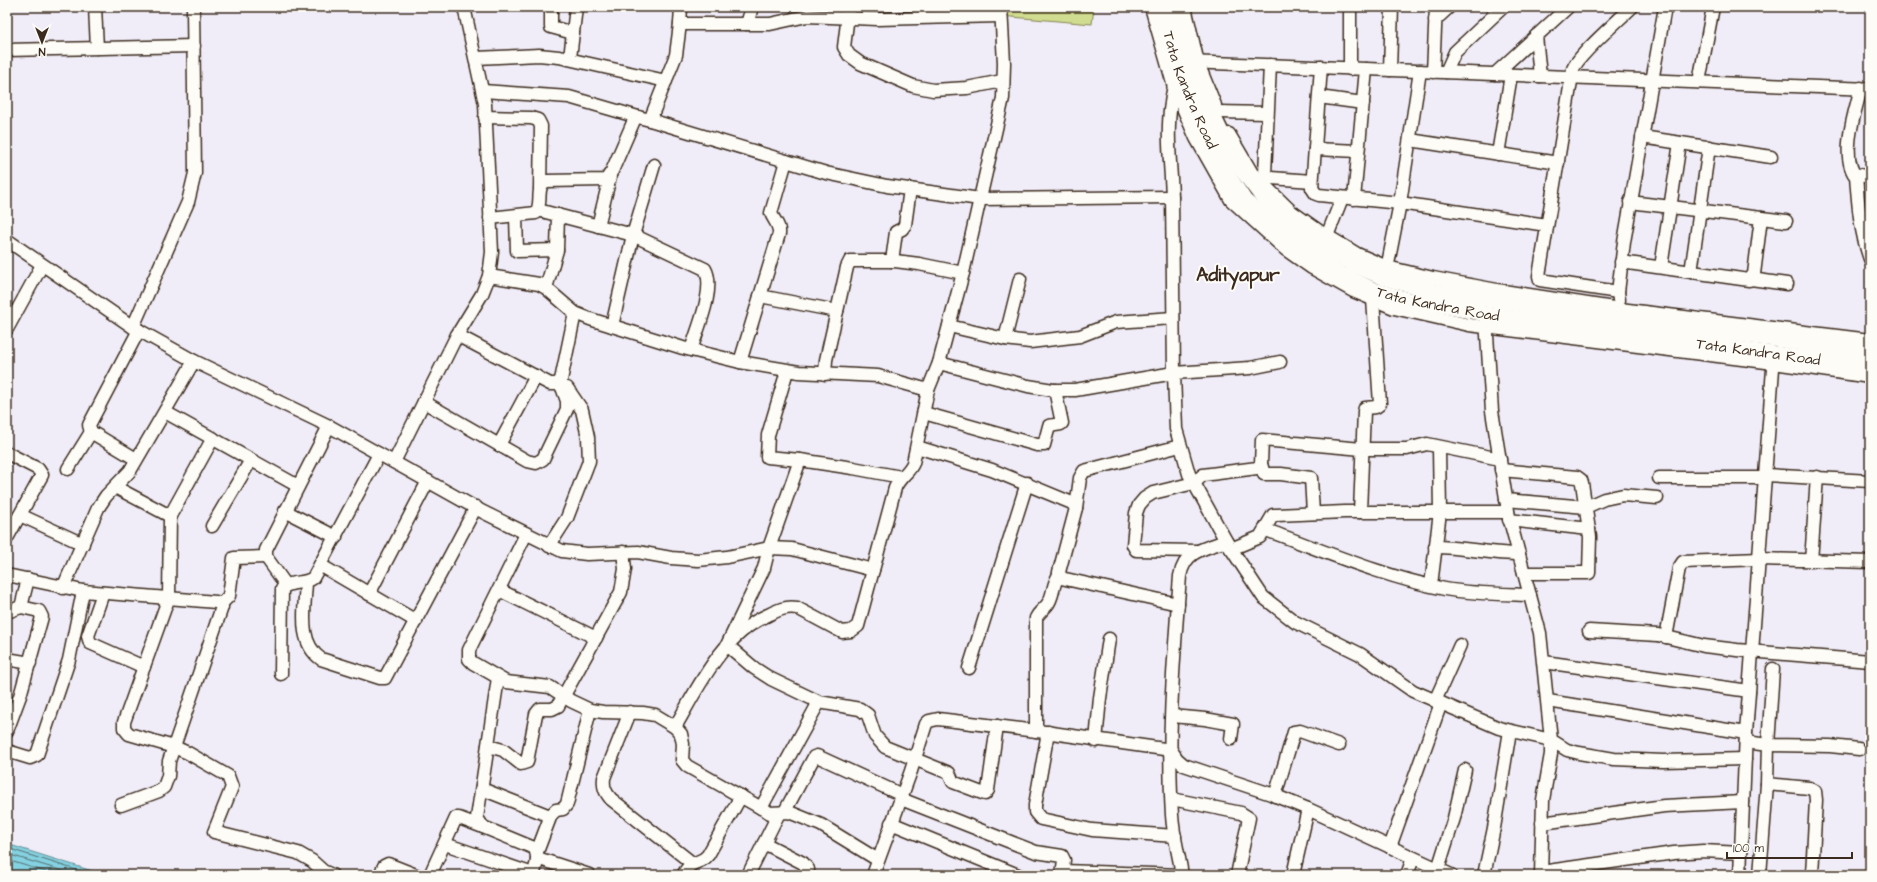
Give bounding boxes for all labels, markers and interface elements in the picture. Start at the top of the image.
north arrow [22,22,62,62]
street label: Tata Kandra Road [1158,29,1223,153]
text: N [38,44,45,59]
district label: Adityapur [1196,262,1280,290]
street label: Tata Kandra Road [1374,281,1501,326]
street label: Tata Kandra Road [1695,333,1822,371]
scale bar [1727,834,1852,860]
text: 100 m [1733,840,1764,857]

